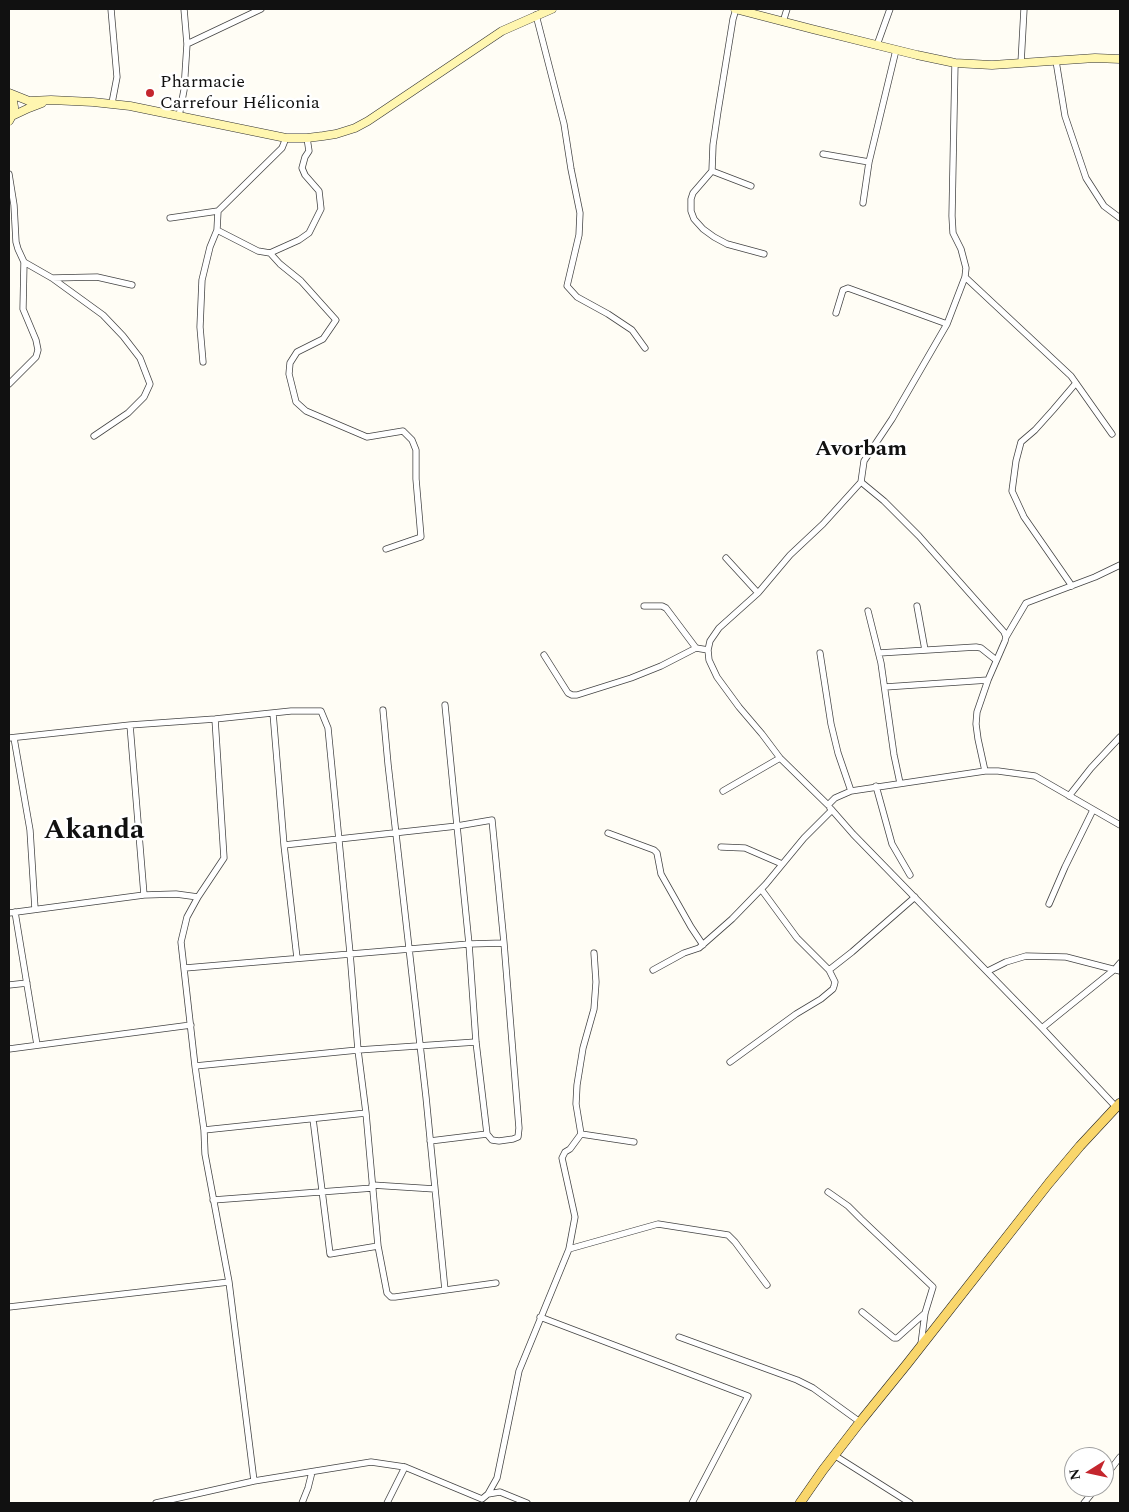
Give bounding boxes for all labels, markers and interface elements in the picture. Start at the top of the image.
place label: Pharmacie Carrefour Héliconia [160,72,320,115]
marker: Pharmacie Carrefour Héliconia [144,87,156,99]
district label: Avorbam [815,438,907,464]
district label: Akanda [44,816,144,850]
north arrow [1064,1447,1114,1497]
text: N [1063,1467,1086,1482]

